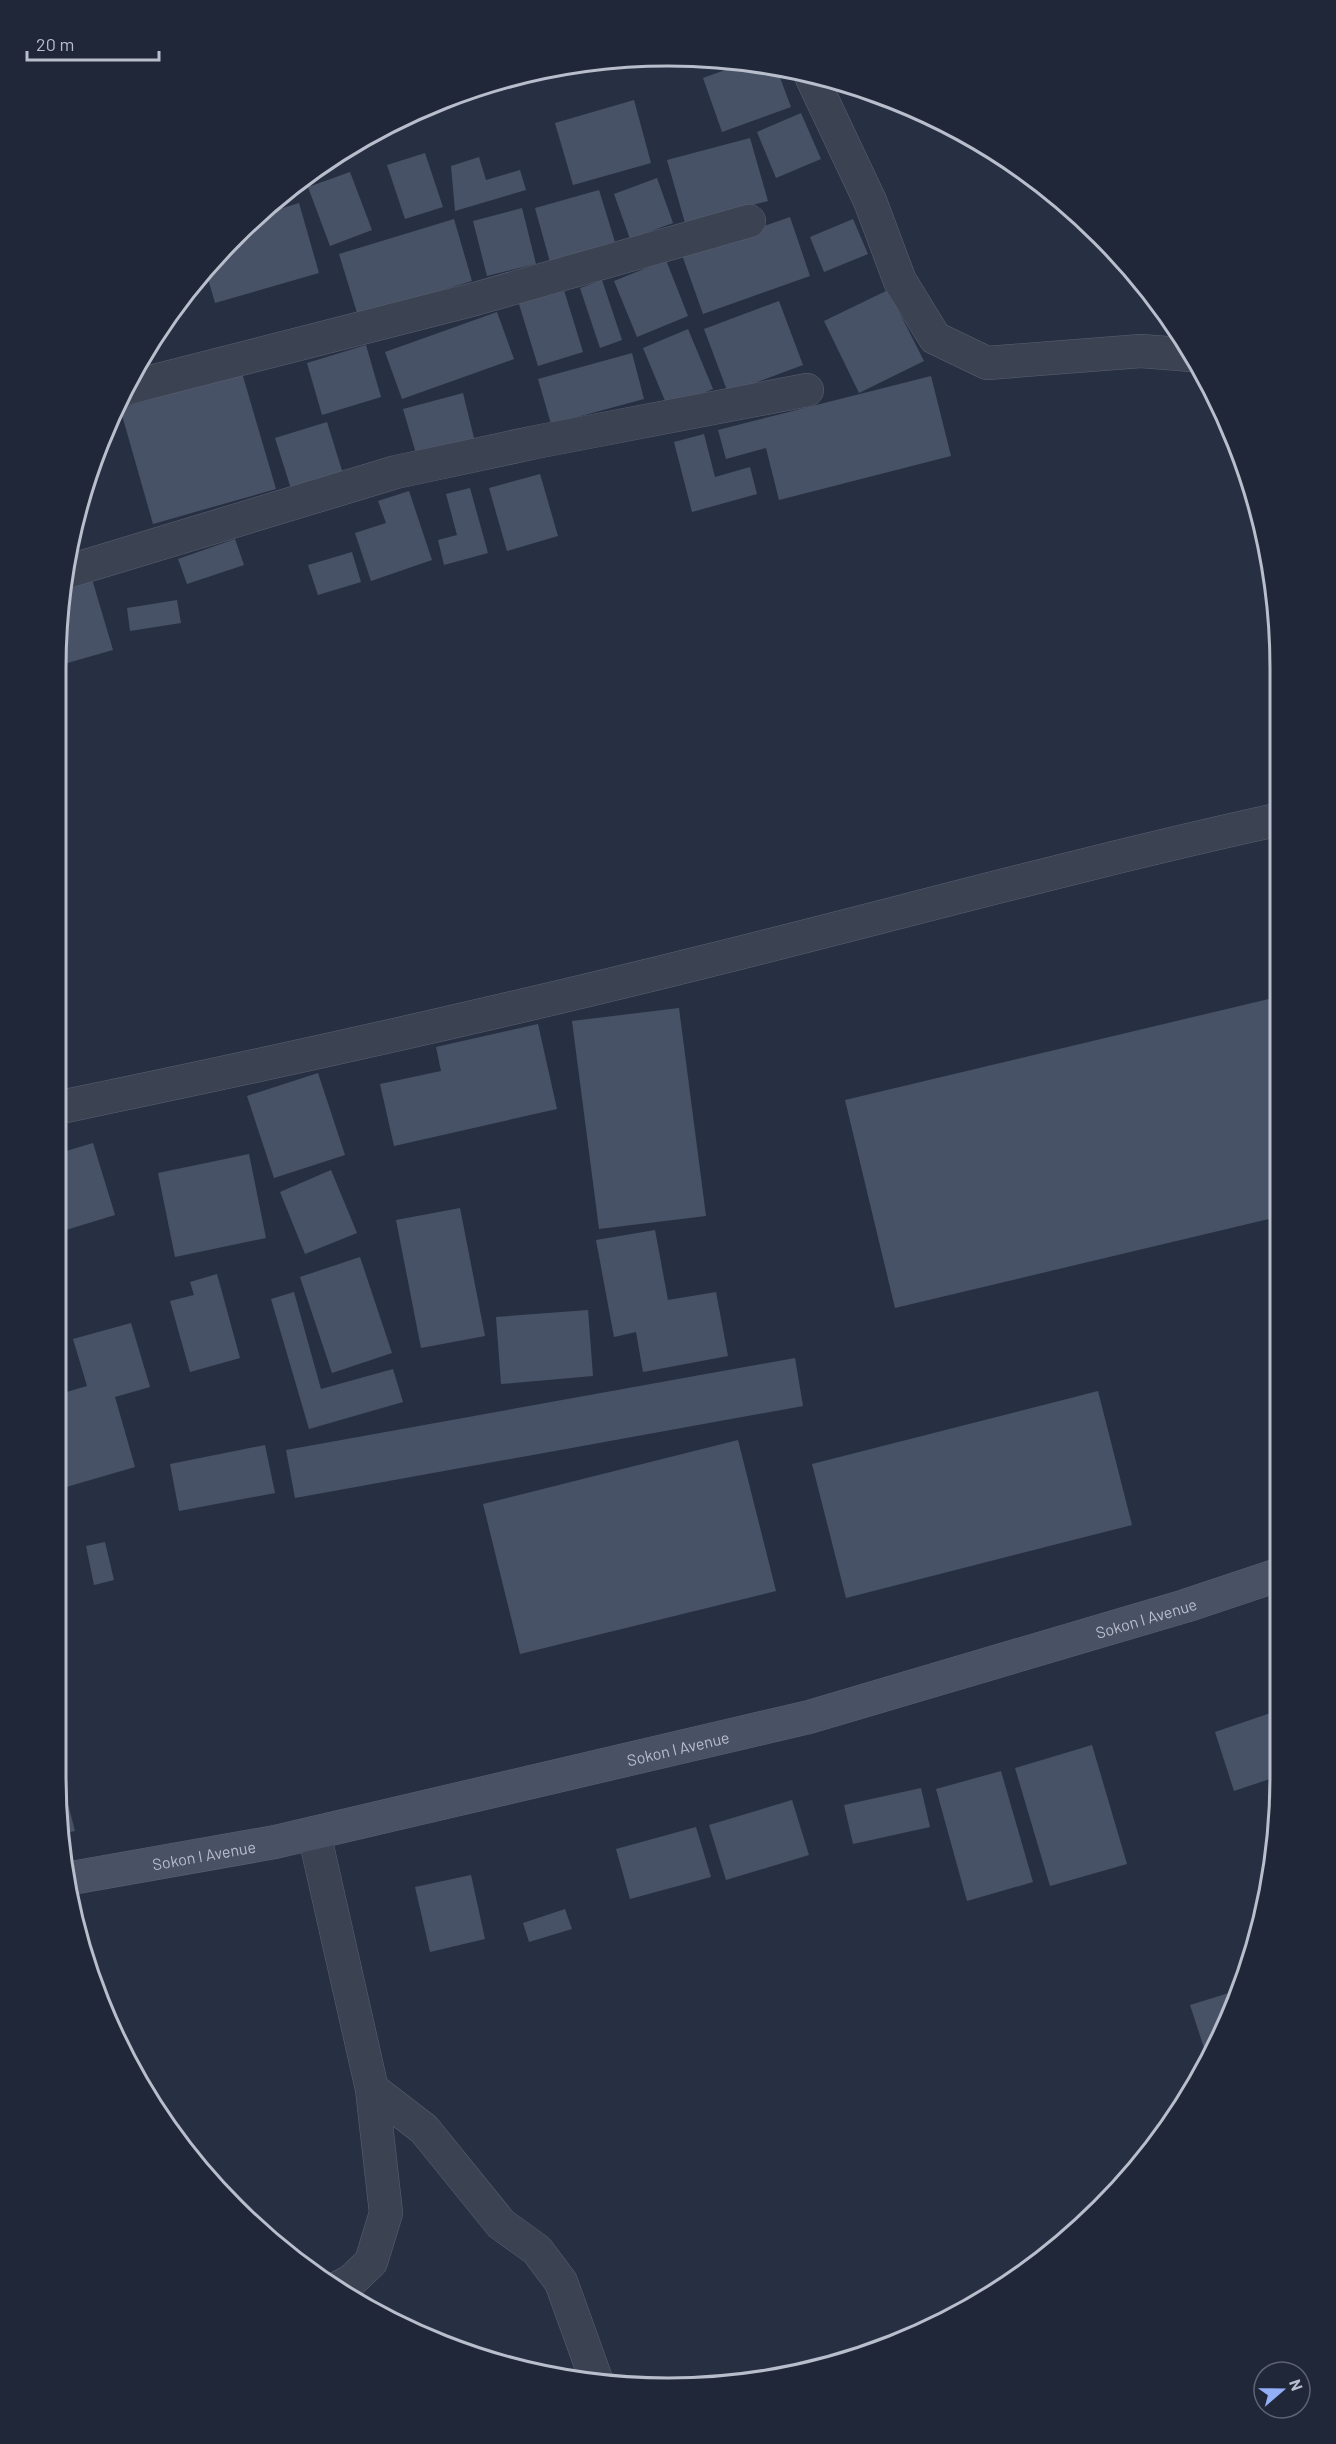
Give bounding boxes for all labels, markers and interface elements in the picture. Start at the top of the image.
scale bar [27,24,159,62]
text: 20 m [36,33,74,55]
street label: Sokon I Avenue [1093,1593,1199,1641]
street label: Sokon I Avenue [625,1727,731,1769]
street label: Sokon I Avenue [151,1836,257,1873]
north arrow [1252,2360,1312,2420]
text: N [1286,2376,1307,2393]

